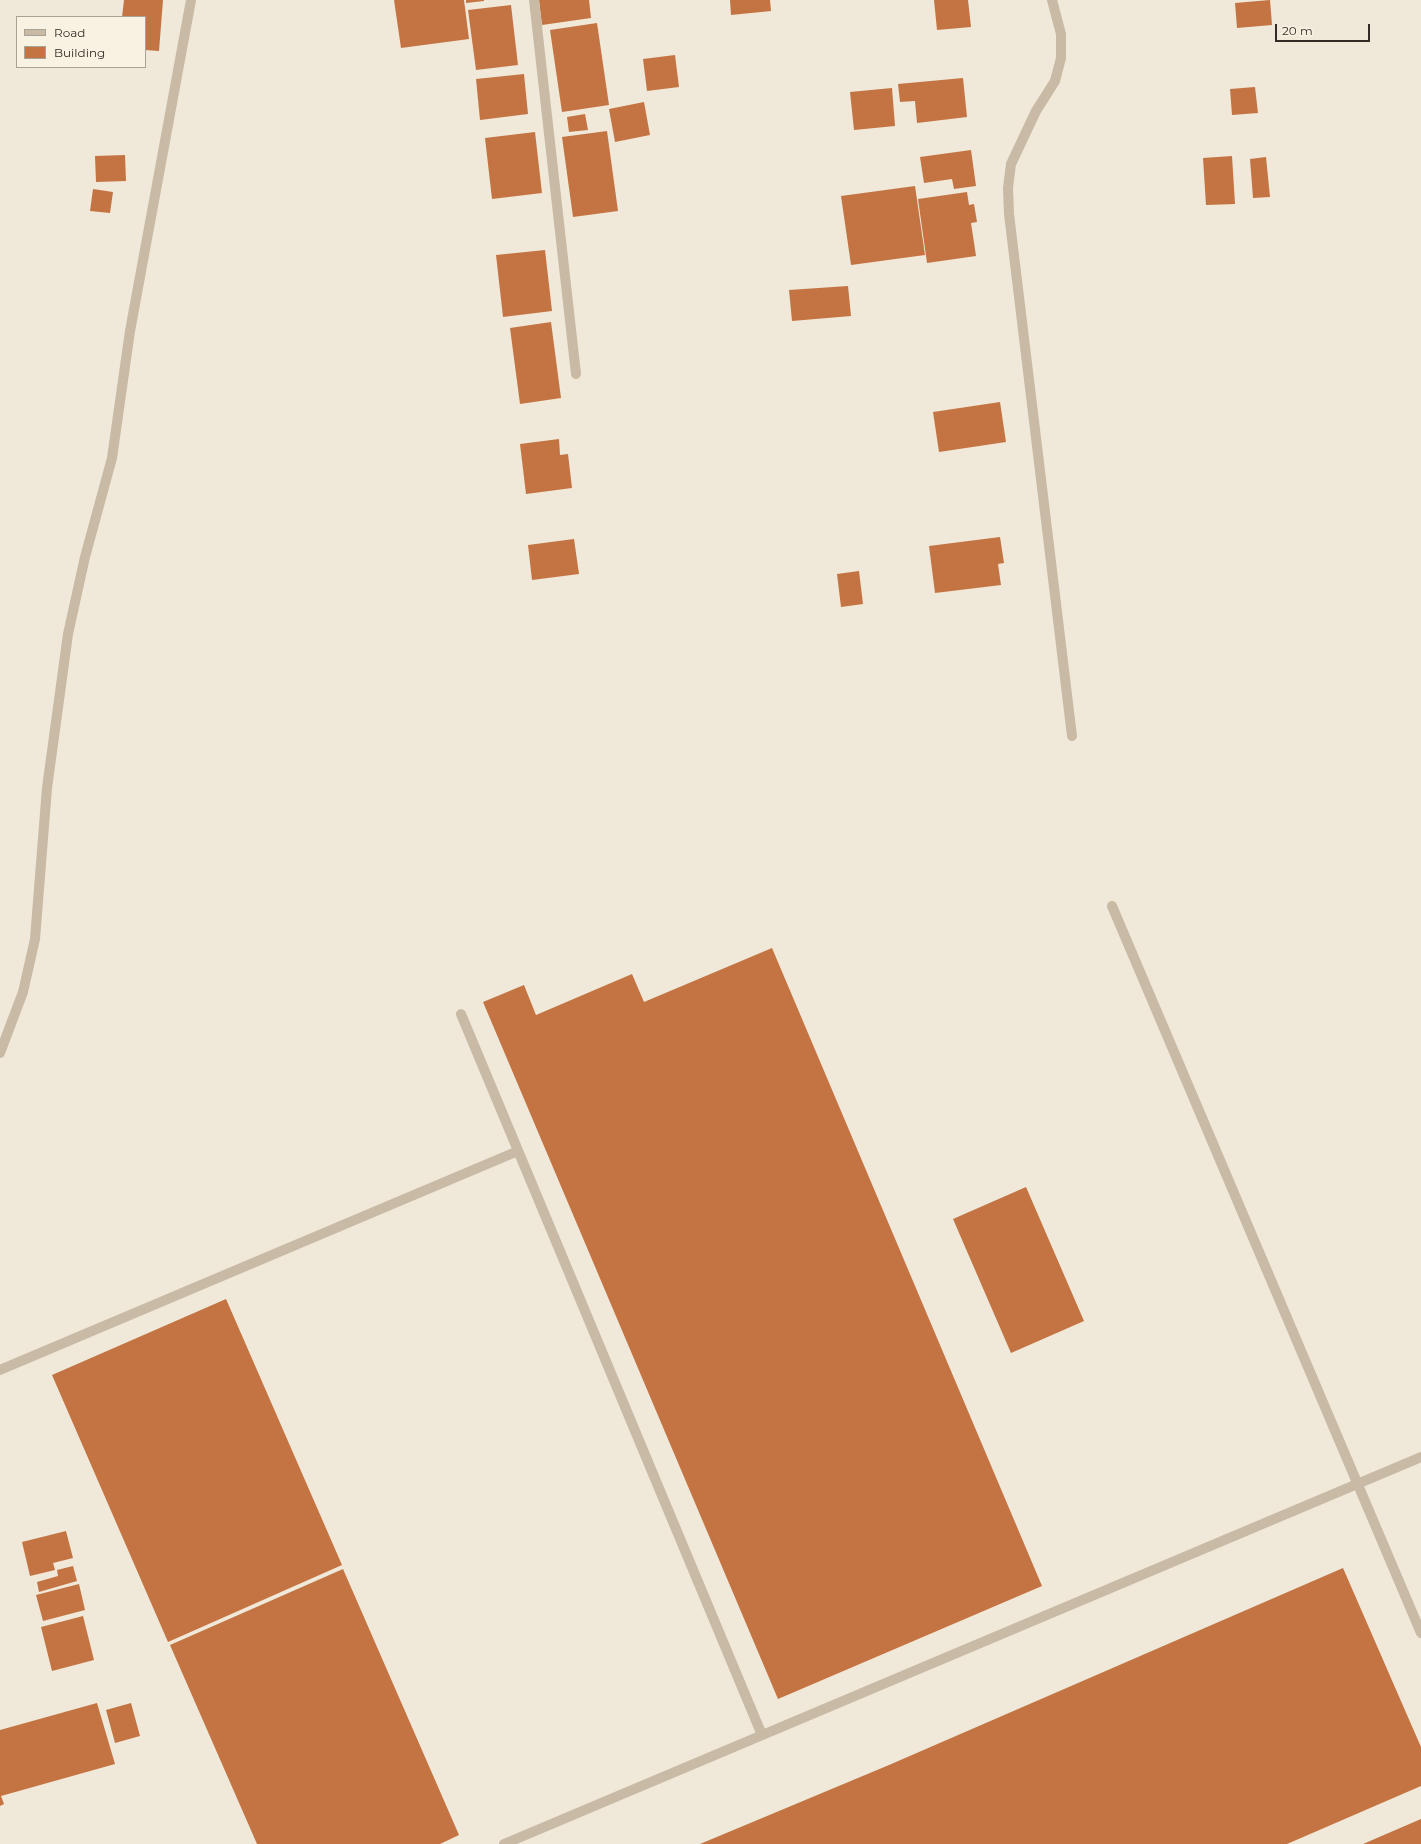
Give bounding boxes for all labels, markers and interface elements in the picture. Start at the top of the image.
legend [16,16,146,68]
scale bar [1277,16,1372,42]
text: 20 m [1282,23,1313,38]
text: Road [54,25,85,40]
text: Building [54,45,105,60]

